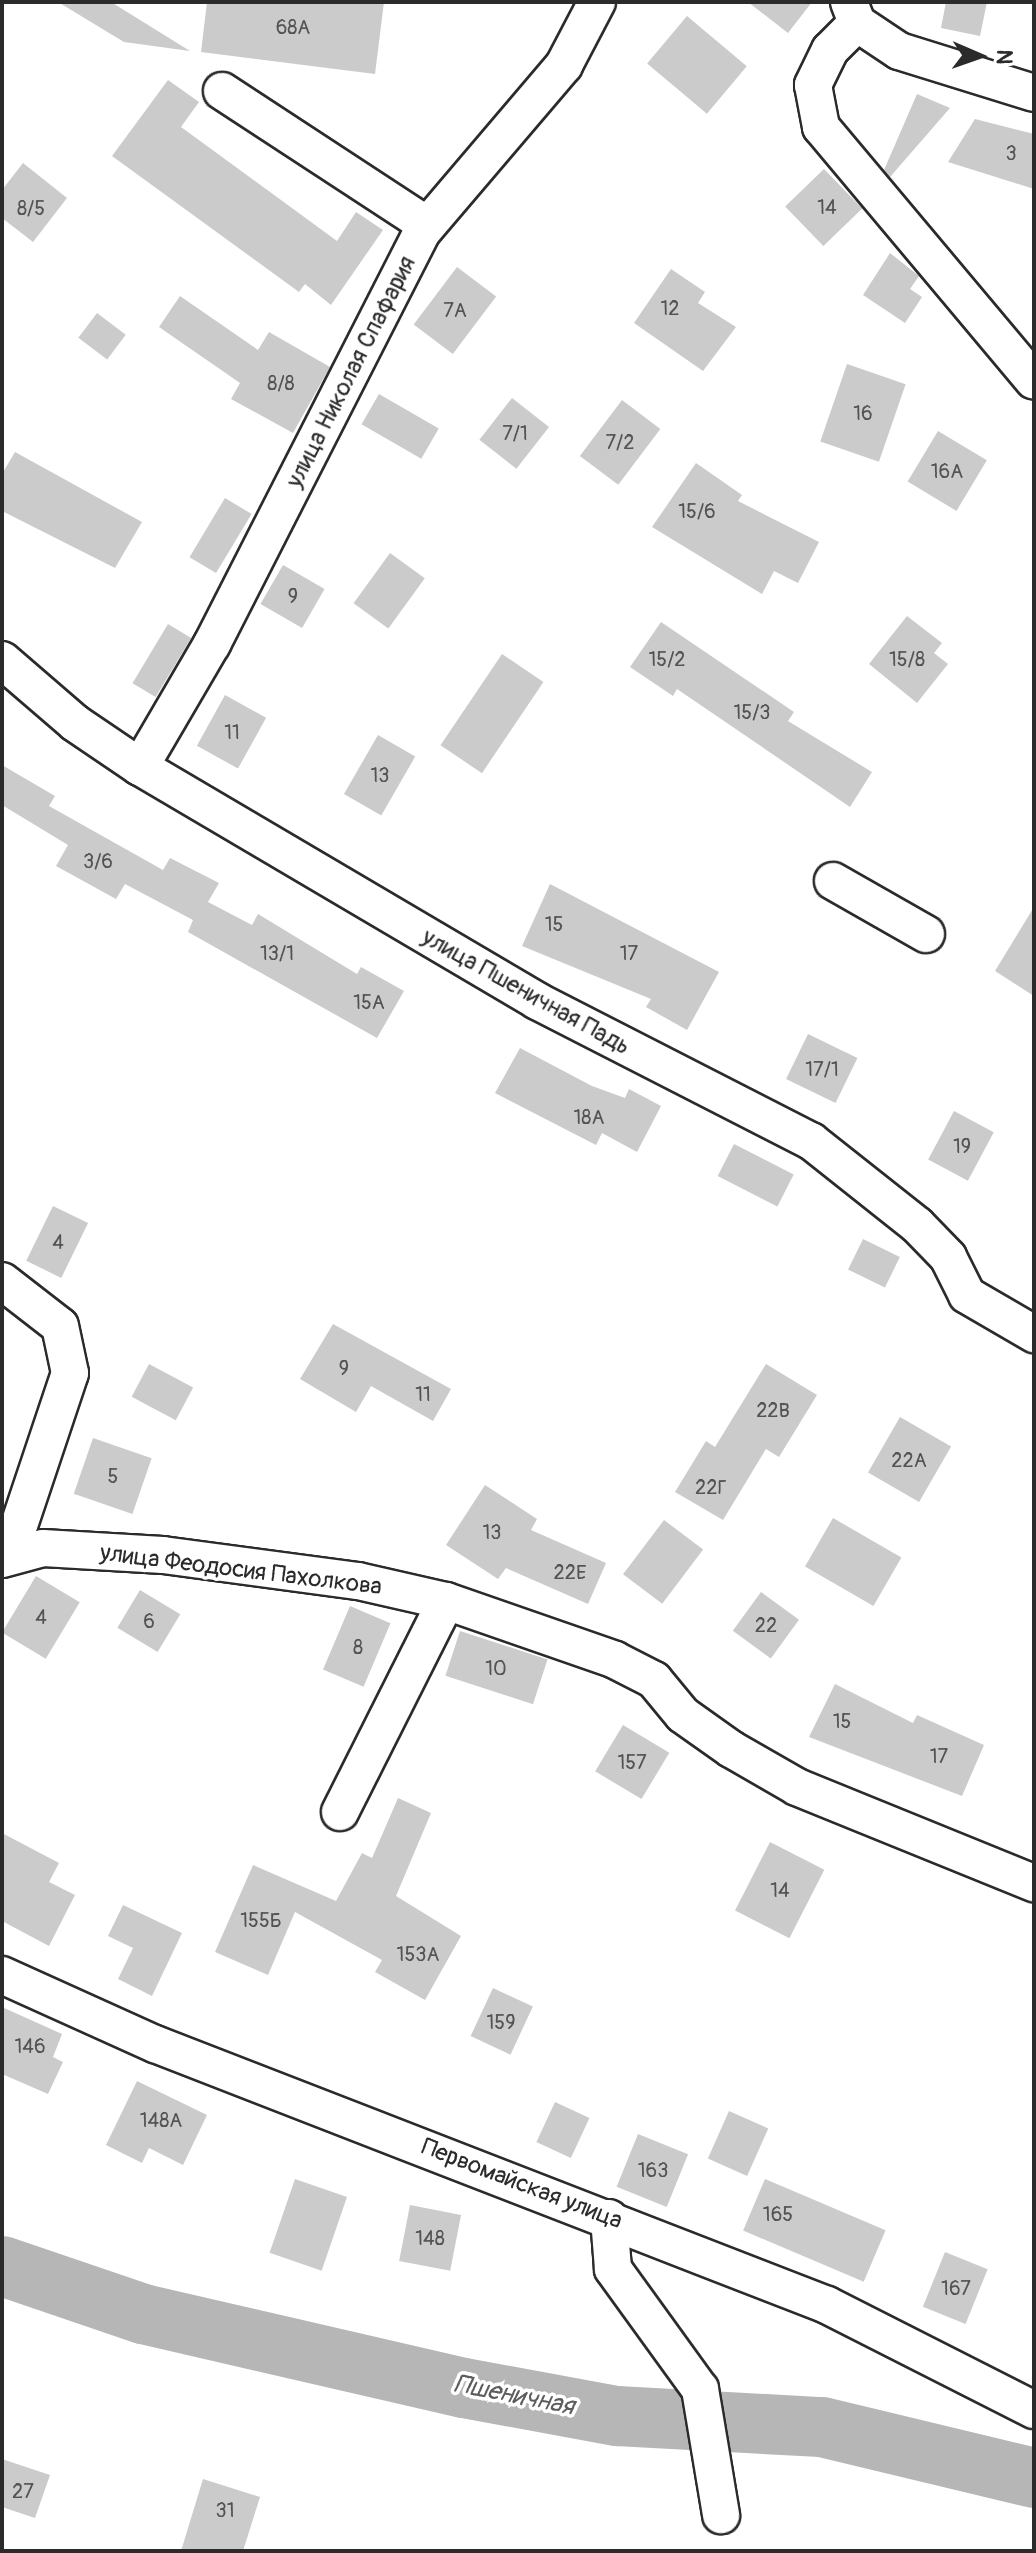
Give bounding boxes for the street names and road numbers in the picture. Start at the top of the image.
street label: улица Николая Спафария [280,251,422,493]
street label: улица Пшеничная Падь [417,923,635,1061]
street label: улица Феодосия Пахолкова [98,1538,384,1602]
street label: Первомайская улица [418,2132,626,2236]

